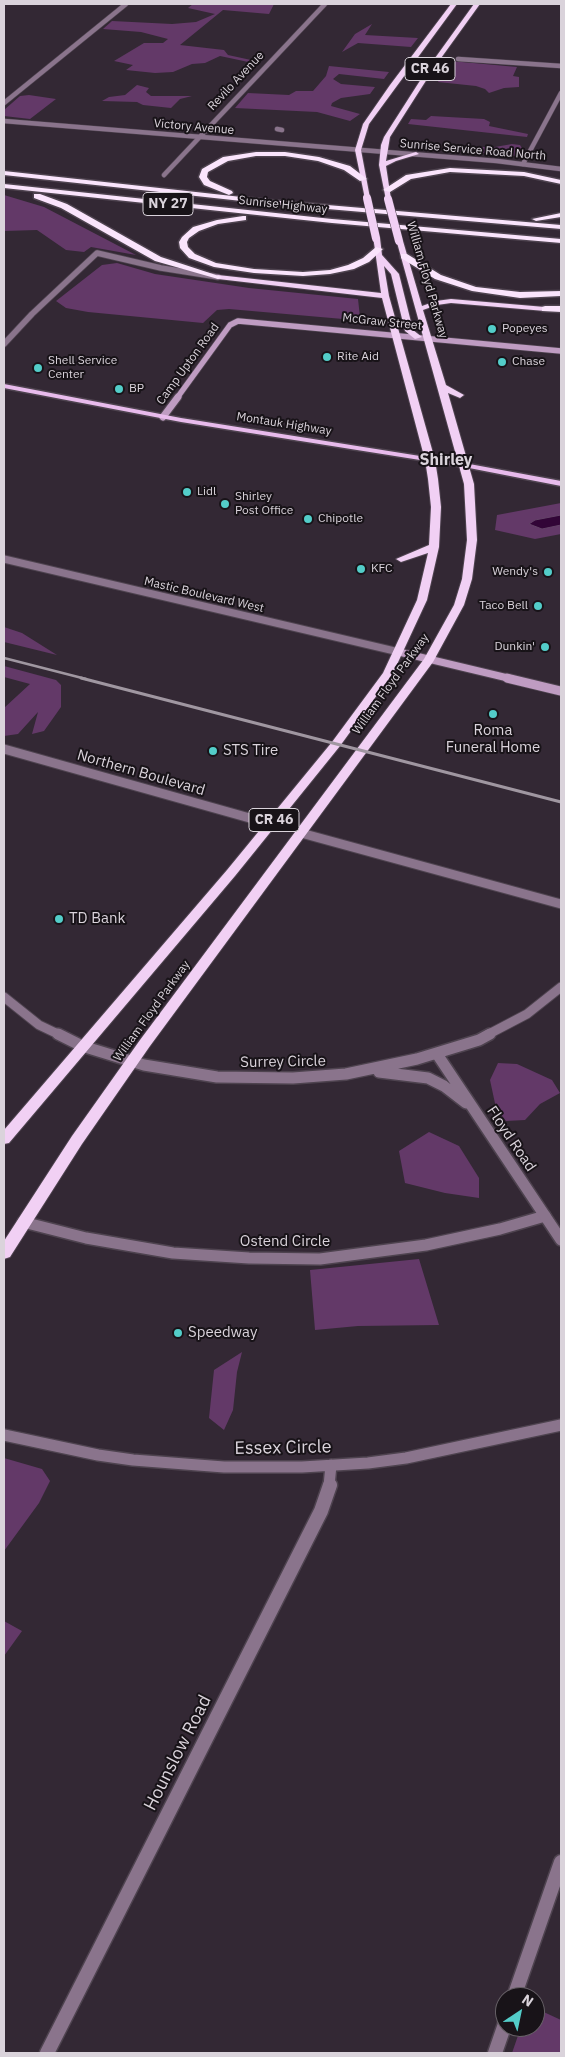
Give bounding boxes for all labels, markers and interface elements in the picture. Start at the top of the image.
street label: Revilo Avenue [205,48,267,114]
road number: CR 46 [405,58,455,80]
street label: Victory Avenue [153,116,235,138]
street label: Sunrise Service Road North [399,136,547,164]
road number: NY 27 [143,192,193,215]
street label: Sunrise Highway [238,193,328,217]
street label: William Floyd Parkway [403,220,451,340]
street label: McGraw Street [342,311,422,333]
street label: Camp Upton Road [154,320,222,408]
place label: Popeyes [502,322,548,336]
marker: Popeyes [486,323,498,335]
place label: Rite Aid [337,350,379,364]
marker: Rite Aid [321,351,333,363]
place label: Shell Service Center [48,354,117,382]
place label: Chase [512,355,545,369]
marker: Chase [496,356,508,368]
marker: Shell Service Center [32,362,44,374]
place label: BP [129,382,144,396]
marker: BP [113,383,125,395]
street label: Montauk Highway [236,409,332,439]
district label: Shirley [420,450,472,470]
place label: Lidl [197,485,216,499]
marker: Lidl [181,486,193,498]
place label: Shirley Post Office [235,490,293,518]
marker: Shirley Post Office [219,498,231,510]
place label: Chipotle [318,512,363,526]
marker: Chipotle [302,513,314,525]
place label: KFC [371,562,393,576]
marker: KFC [355,563,367,575]
place label: Wendy's [492,565,538,579]
marker: Wendy's [542,566,554,578]
street label: Mastic Boulevard West [143,574,265,616]
place label: Taco Bell [479,599,528,613]
marker: Taco Bell [532,600,544,612]
street label: William Floyd Parkway [350,631,432,737]
place label: Dunkin' [494,640,535,654]
marker: Dunkin' [539,641,551,653]
marker: Roma Funeral Home [487,708,499,720]
place label: Roma Funeral Home [446,722,540,757]
place label: STS Tire [223,742,278,760]
marker: STS Tire [207,745,219,757]
street label: Northern Boulevard [75,746,207,800]
road number: CR 46 [249,808,299,832]
place label: TD Bank [69,910,125,928]
marker: TD Bank [53,913,65,925]
street label: William Floyd Parkway [111,958,193,1064]
street label: Surrey Circle [240,1052,326,1072]
street label: Floyd Road [483,1103,539,1175]
street label: Ostend Circle [240,1233,330,1251]
place label: Speedway [188,1324,257,1342]
marker: Speedway [172,1327,184,1339]
street label: Essex Circle [234,1436,332,1460]
street label: Hounslow Road [140,1692,216,1814]
north arrow [495,1987,545,2037]
text: N [519,1990,537,2011]

